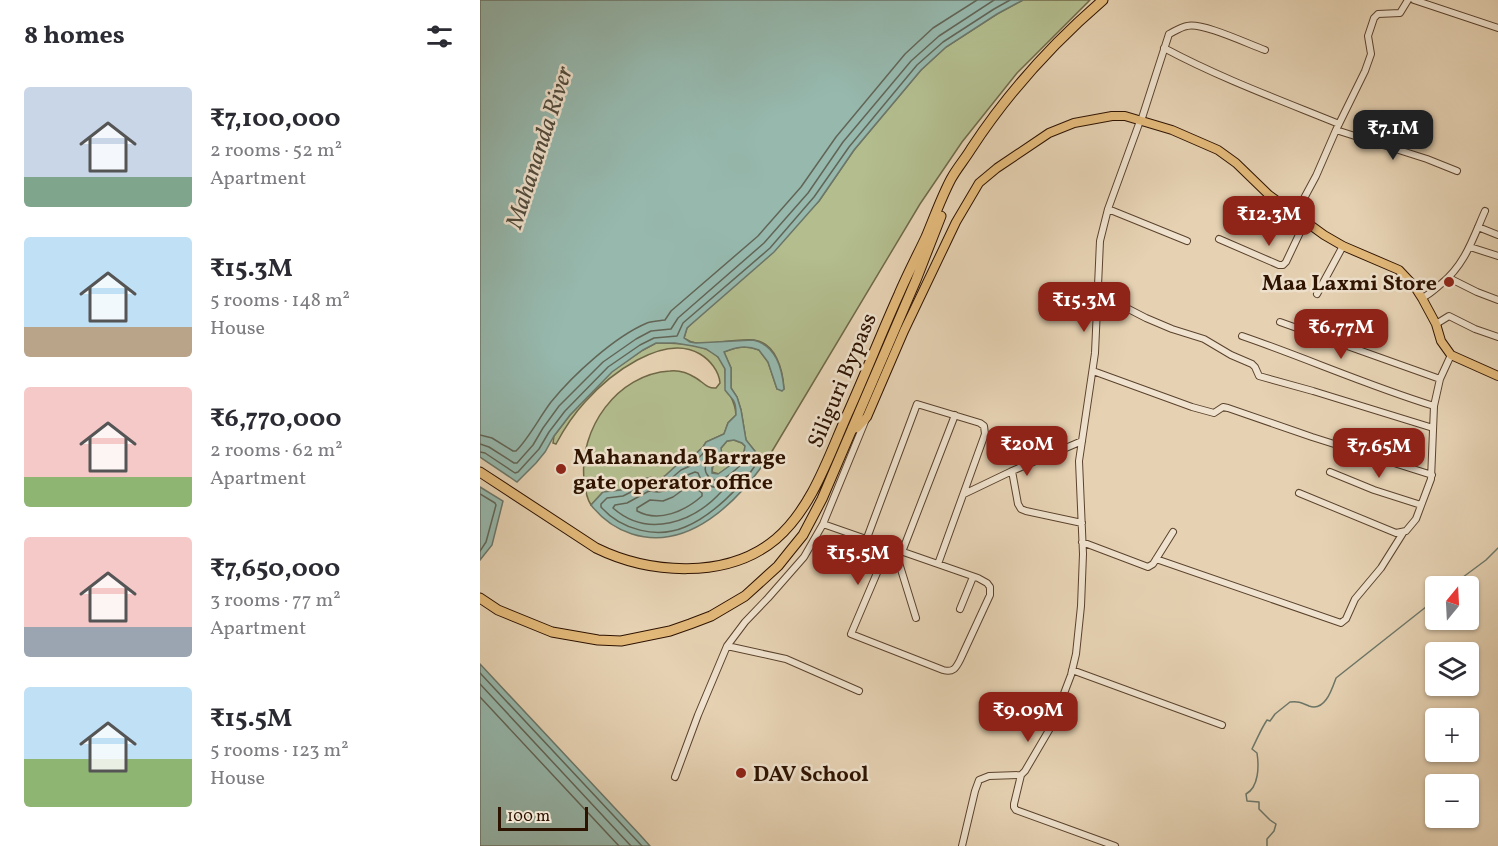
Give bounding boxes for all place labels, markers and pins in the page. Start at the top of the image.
pin: ₹7.1M [1351,110,1435,161]
pin: ₹12.3M [1220,196,1318,247]
place label: Maa Laxmi Store [1262,269,1437,300]
marker: Maa Laxmi Store [1442,275,1456,289]
pin: ₹15.3M [1035,282,1133,333]
pin: ₹6.77M [1292,309,1390,360]
pin: ₹20M [991,426,1063,477]
pin: ₹7.65M [1330,428,1428,479]
place label: Mahananda Barrage gate operator office [573,443,786,499]
marker: Mahananda Barrage gate operator office [554,462,568,476]
pin: ₹15.5M [809,535,907,586]
pin: ₹9.09M [979,692,1077,743]
place label: DAV School [753,760,869,791]
marker: DAV School [734,766,748,780]

